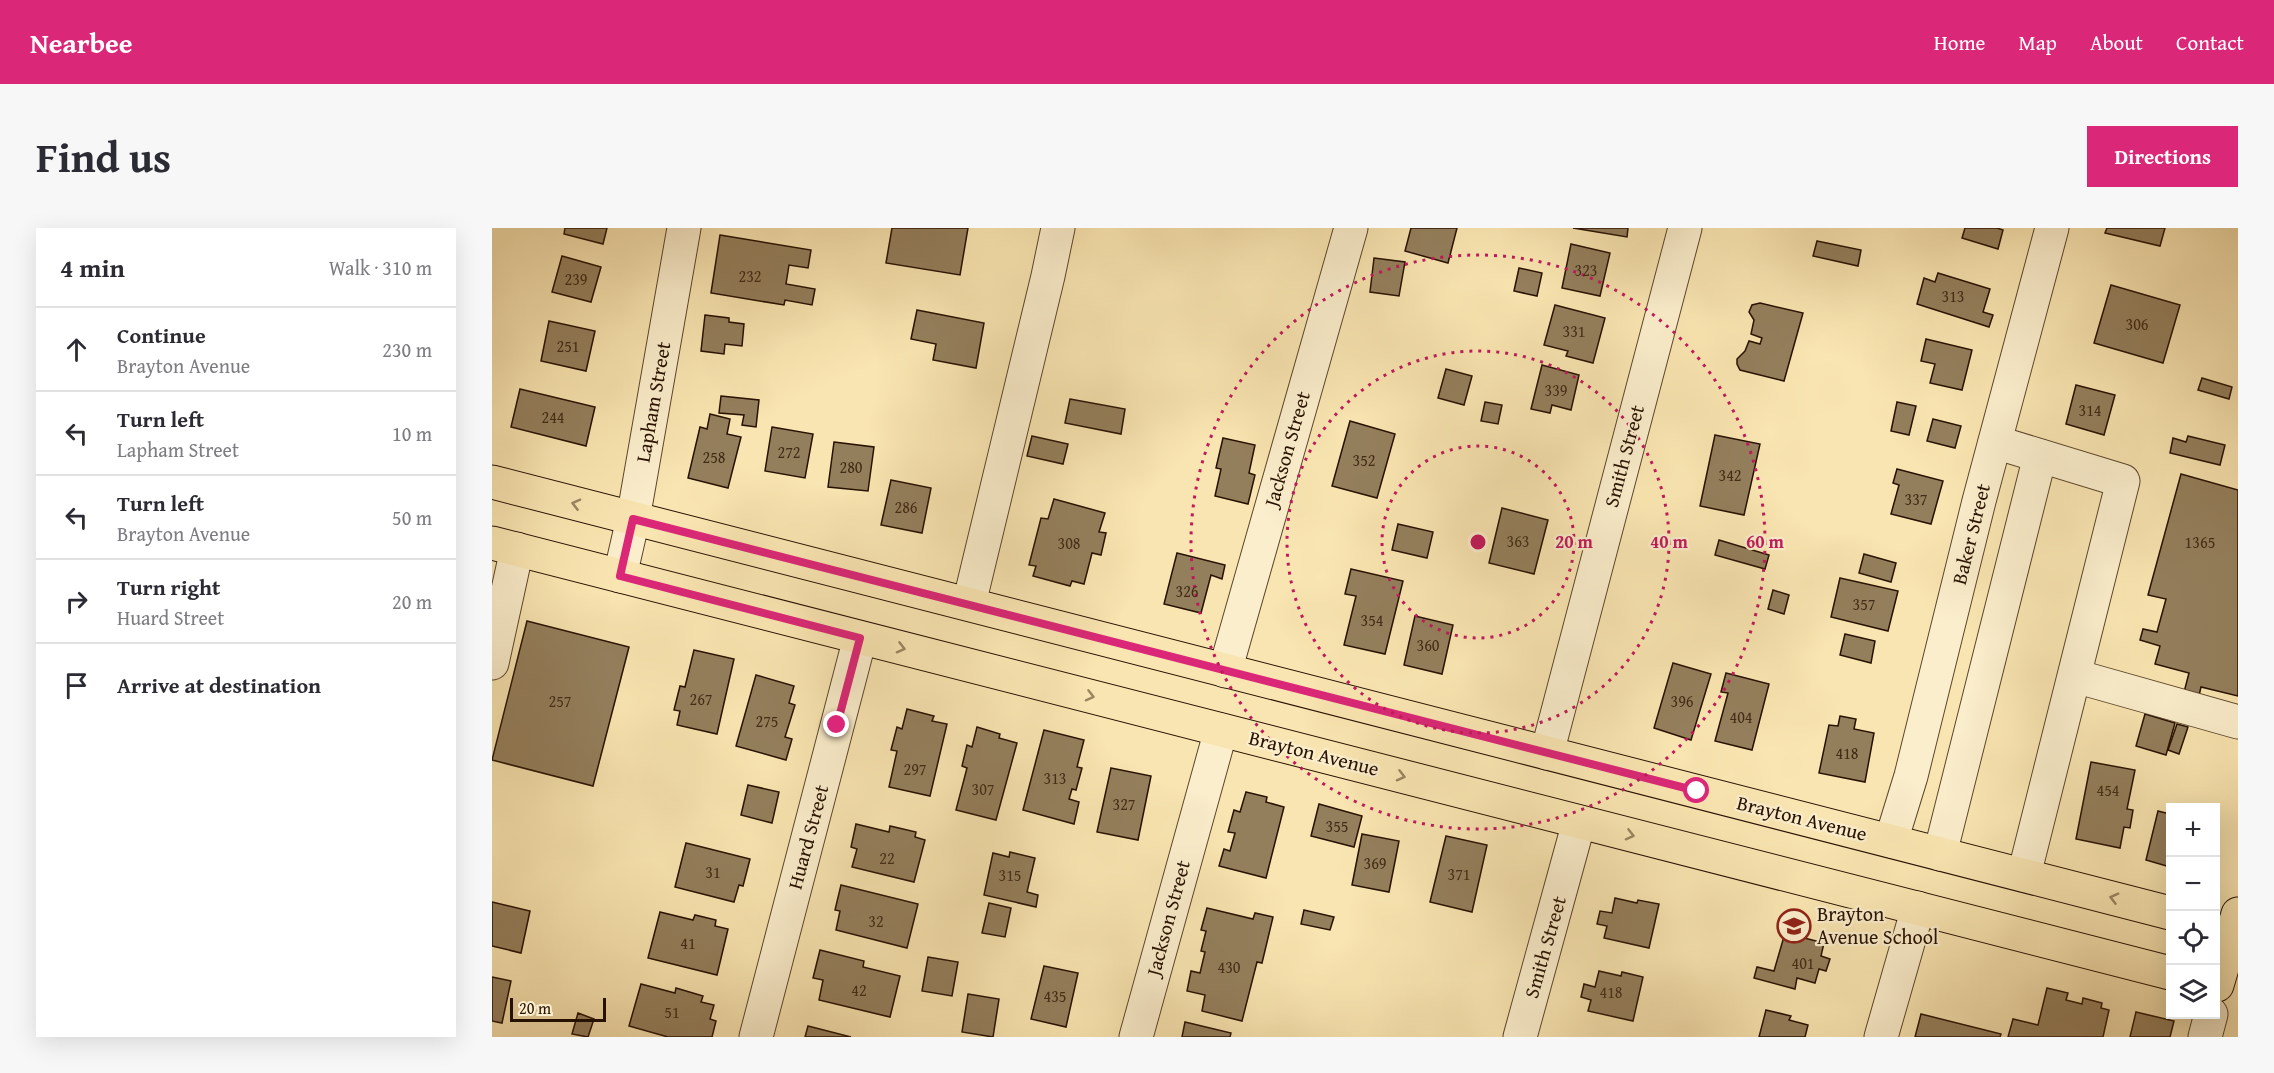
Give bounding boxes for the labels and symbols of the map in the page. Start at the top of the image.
house number: 323 [1574,258,1598,282]
house number: 232 [738,264,762,288]
house number: 239 [564,267,588,291]
house number: 313 [1941,284,1965,308]
house number: 306 [2125,312,2149,336]
house number: 331 [1562,319,1586,343]
house number: 251 [556,334,580,358]
street label: Lapham Street [628,339,677,465]
house number: 339 [1544,378,1568,402]
street label: Jackson Street [1255,388,1317,513]
house number: 314 [2078,398,2102,422]
street label: Smith Street [1596,401,1651,510]
house number: 244 [541,405,565,429]
house number: 272 [777,440,801,464]
house number: 258 [702,445,726,469]
house number: 352 [1352,448,1376,472]
house number: 280 [839,455,863,479]
house number: 342 [1718,463,1742,487]
street label: Baker Street [1944,480,1997,587]
house number: 337 [1904,487,1928,511]
house number: 286 [894,495,918,519]
one-way arrow [571,499,582,511]
text: 20 m [1555,528,1594,555]
text: 40 m [1650,528,1689,555]
text: 60 m [1746,528,1785,555]
house number: 363 [1506,529,1530,553]
house number: 1365 [2185,530,2215,554]
house number: 308 [1057,531,1081,555]
centre of rings [1468,532,1488,552]
house number: 326 [1175,579,1199,603]
house number: 357 [1852,592,1876,616]
house number: 354 [1360,608,1384,632]
house number: 360 [1416,633,1440,657]
one-way arrow [895,641,905,653]
house number: 267 [689,687,713,711]
house number: 257 [548,689,572,713]
one-way arrow [1084,689,1094,702]
house number: 396 [1670,689,1694,713]
house number: 404 [1729,705,1753,729]
house number: 275 [755,709,779,733]
route end [823,711,849,737]
street label: Brayton Avenue [1246,722,1382,783]
house number: 418 [1835,741,1859,765]
house number: 297 [903,757,927,781]
house number: 313 [1043,766,1067,790]
one-way arrow [1395,768,1405,781]
house number: 307 [971,777,995,801]
route start [1683,777,1709,803]
house number: 454 [2096,778,2120,802]
street label: Huard Street [780,781,835,892]
street label: Brayton Avenue [1734,787,1870,848]
house number: 327 [1112,792,1136,816]
house number: 355 [1325,814,1349,838]
one-way arrow [1625,827,1635,840]
house number: 22 [879,846,895,870]
house number: 369 [1363,851,1387,875]
street label: Jackson Street [1137,857,1197,982]
house number: 31 [705,860,721,884]
house number: 371 [1447,862,1471,886]
house number: 315 [998,863,1022,887]
street label: Smith Street [1516,892,1573,1001]
one-way arrow [2109,893,2119,906]
place label: Brayton Avenue School [1817,899,1939,951]
school or university icon: Brayton Avenue School [1776,908,1812,944]
house number: 32 [868,909,884,933]
house number: 41 [680,931,696,955]
house number: 401 [1791,951,1815,975]
house number: 430 [1217,955,1241,979]
house number: 42 [851,978,867,1002]
house number: 418 [1599,980,1623,1004]
house number: 435 [1043,984,1067,1008]
scale bar [510,995,606,1022]
house number: 51 [664,1000,680,1024]

